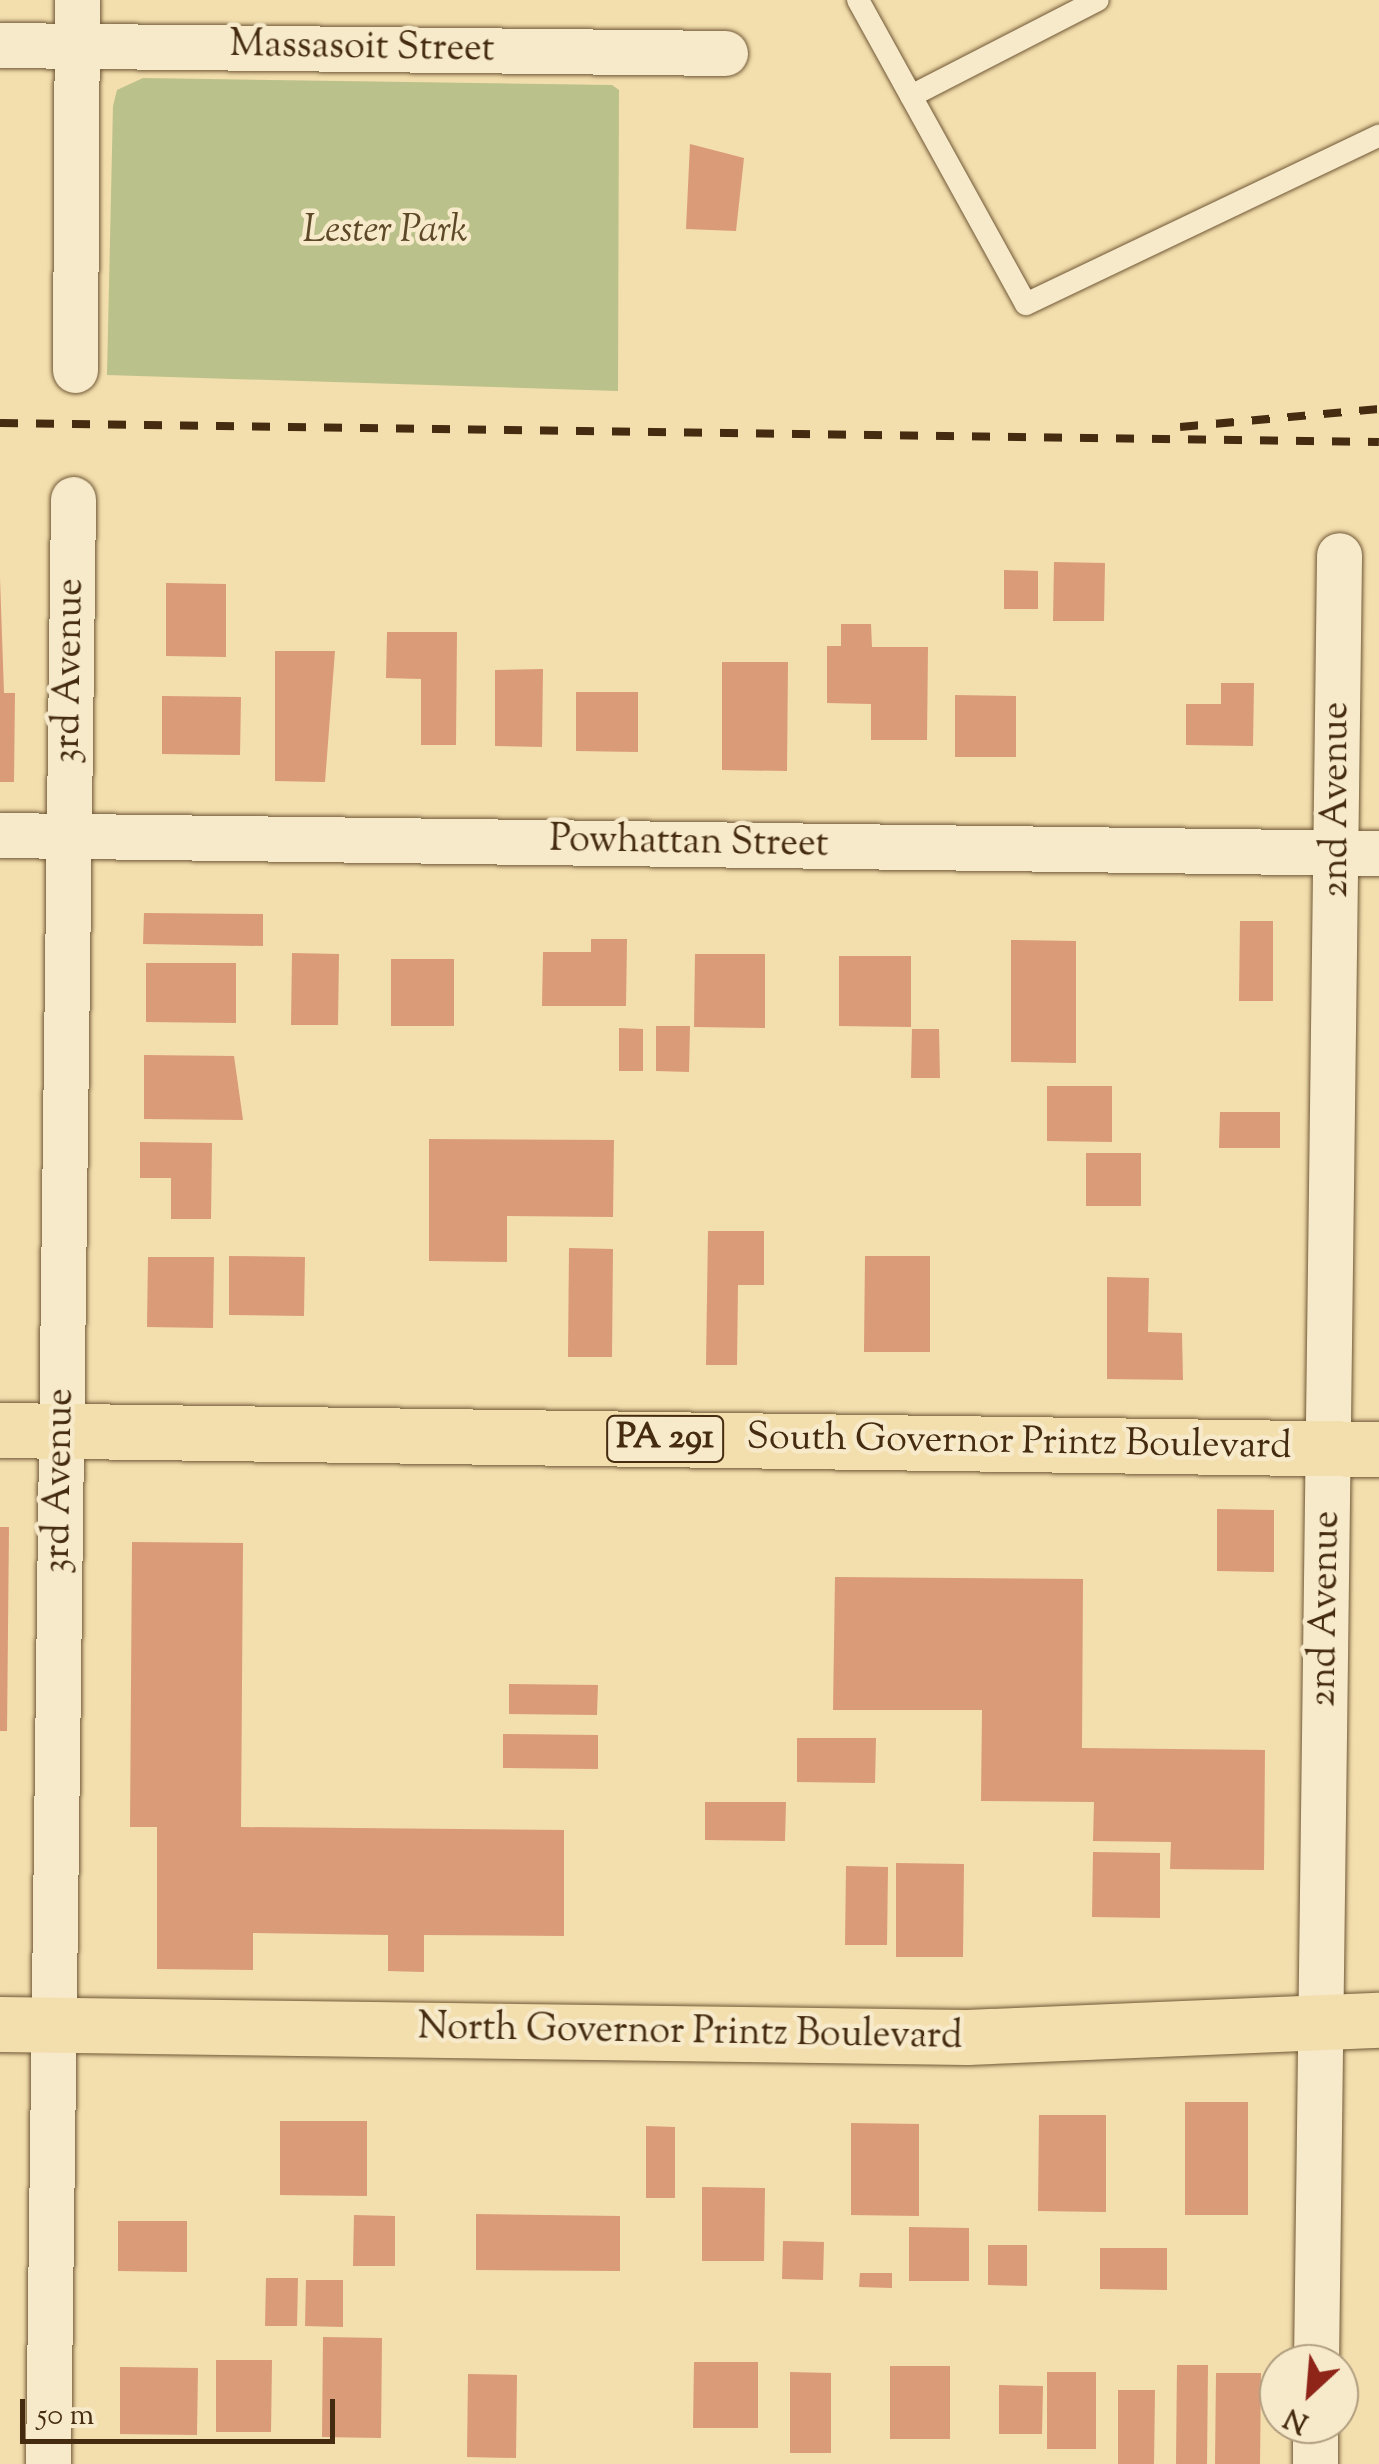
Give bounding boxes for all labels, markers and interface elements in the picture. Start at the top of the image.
street label: Massasoit Street [229,24,495,74]
park label: Lester Park [303,210,467,256]
street label: 3rd Avenue [47,578,95,764]
street label: 2nd Avenue [1315,702,1361,898]
street label: Powhattan Street [549,819,829,869]
street label: 3rd Avenue [37,1388,85,1574]
road number: PA 291 [605,1409,725,1469]
street label: South Governor Printz Boulevard [746,1416,1292,1472]
street label: 2nd Avenue [1302,1510,1352,1708]
street label: North Governor Printz Boulevard [417,2006,963,2062]
north arrow [1259,2344,1359,2444]
scale bar [25,2379,340,2441]
text: 50 m [37,2395,94,2438]
text: N [1278,2396,1316,2442]

